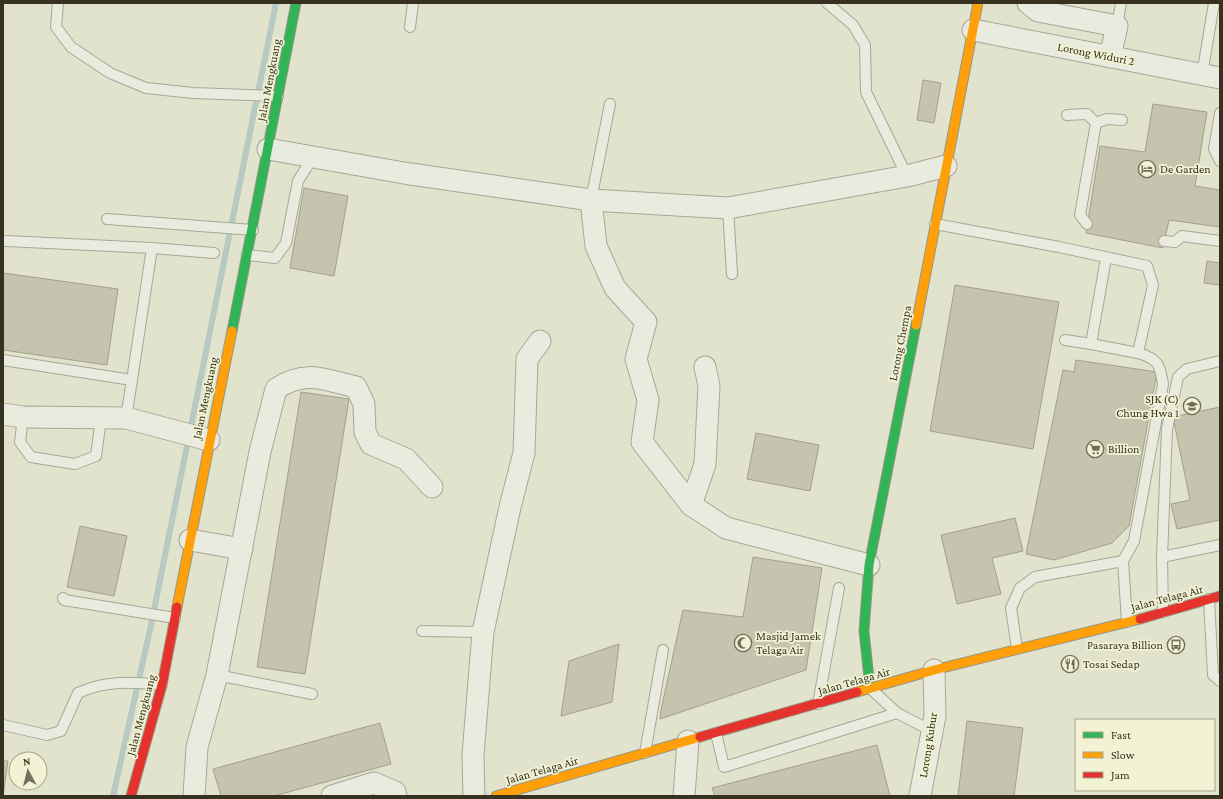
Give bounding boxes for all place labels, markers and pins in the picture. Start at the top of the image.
hotel icon: De Garden [1137,159,1157,179]
place label: De Garden [1160,162,1211,176]
place label: SJK (C) Chung Hwa 1 [1116,392,1179,420]
school or university icon: SJK (C) Chung Hwa 1 [1182,396,1202,416]
supermarket icon: Billion [1085,439,1105,459]
place label: Billion [1108,442,1140,456]
place label: Masjid Jamek Telaga Air [756,629,821,657]
mosque icon: Masjid Jamek Telaga Air [733,633,753,653]
bus stop icon: Pasaraya Billion [1166,635,1186,655]
place label: Pasaraya Billion [1087,638,1164,652]
restaurant icon: Tosai Sedap [1060,654,1080,674]
place label: Tosai Sedap [1083,657,1140,671]

